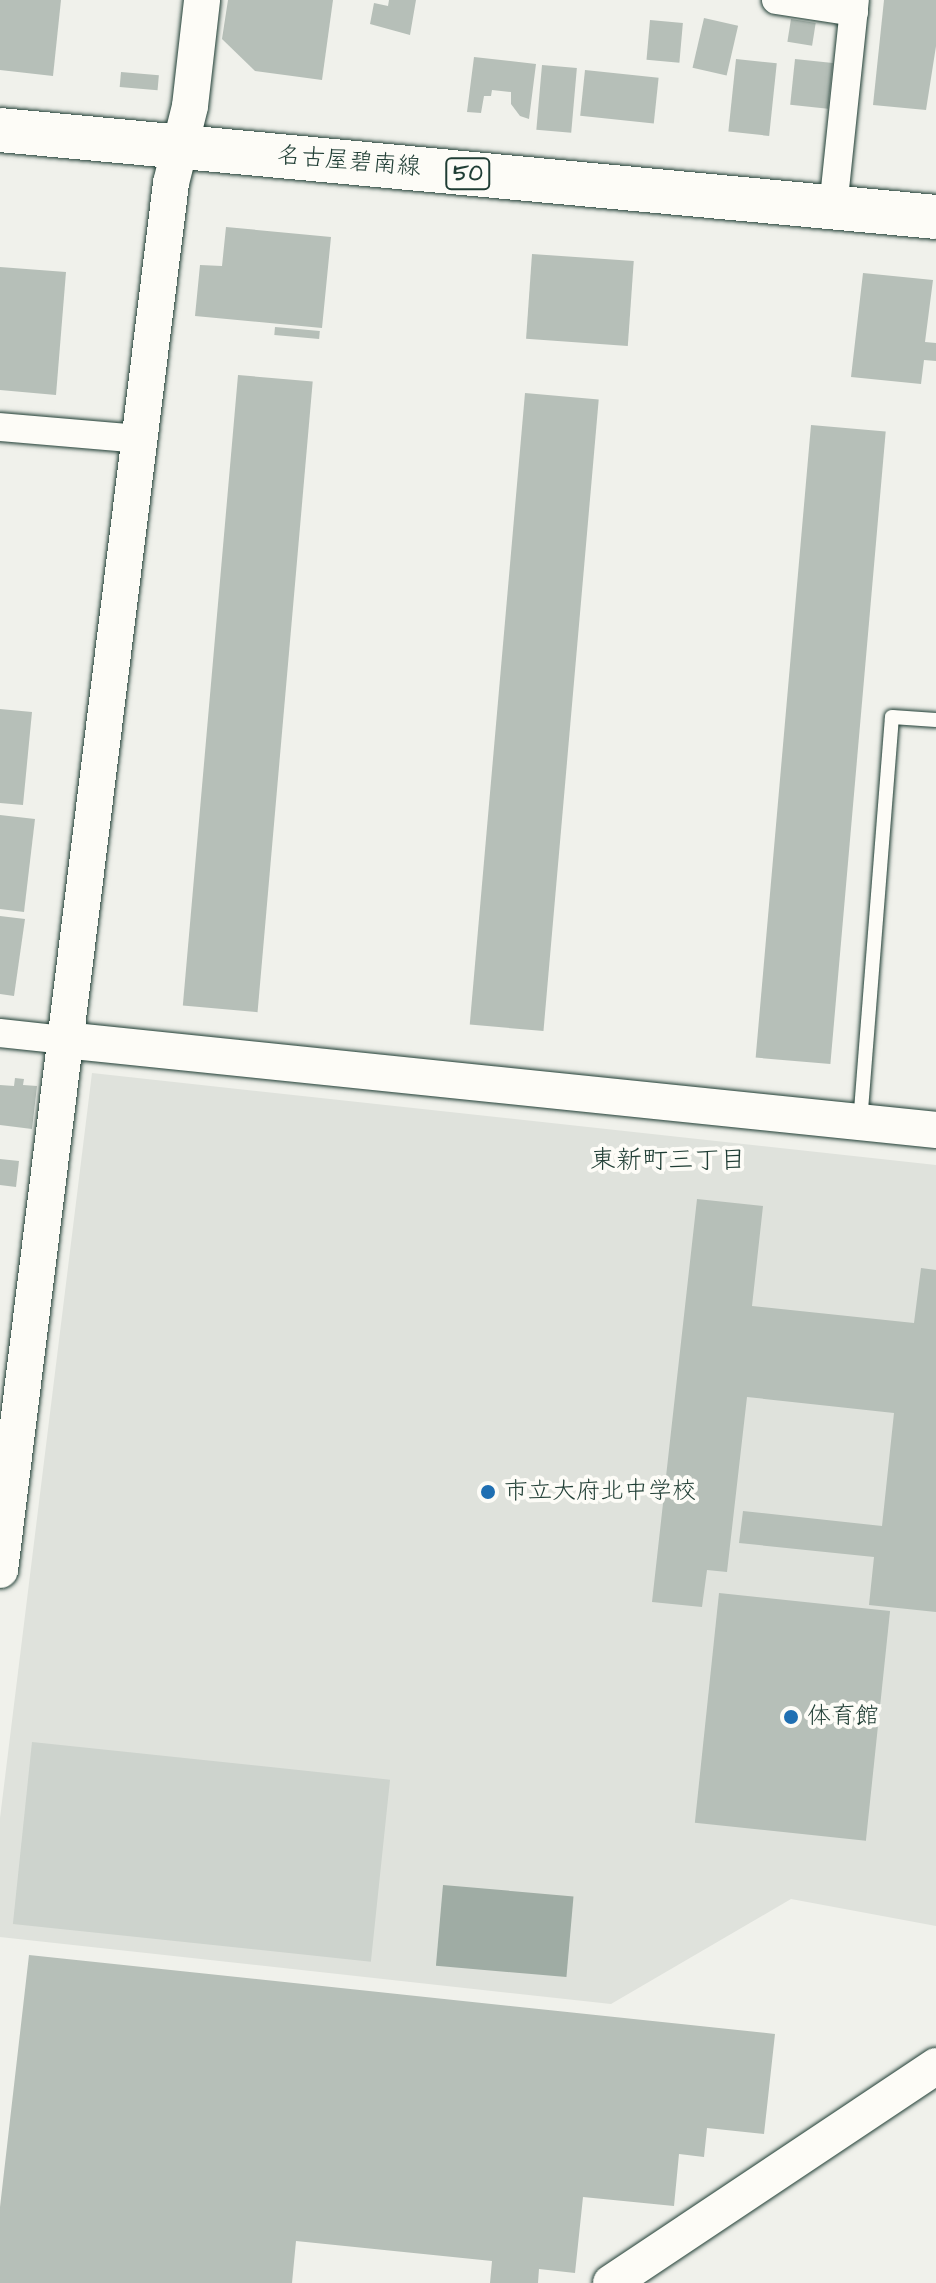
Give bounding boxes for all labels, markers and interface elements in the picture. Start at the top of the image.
street label: 名古屋碧南線 [276,141,422,183]
road number: 50 [444,156,492,192]
district label: 東新町三丁目 [590,1145,746,1177]
place label: 市立大府北中学校 [504,1478,696,1506]
marker: 市立大府北中学校 [479,1483,497,1501]
place label: 体育館 [807,1703,879,1731]
marker: 体育館 [782,1708,800,1726]

